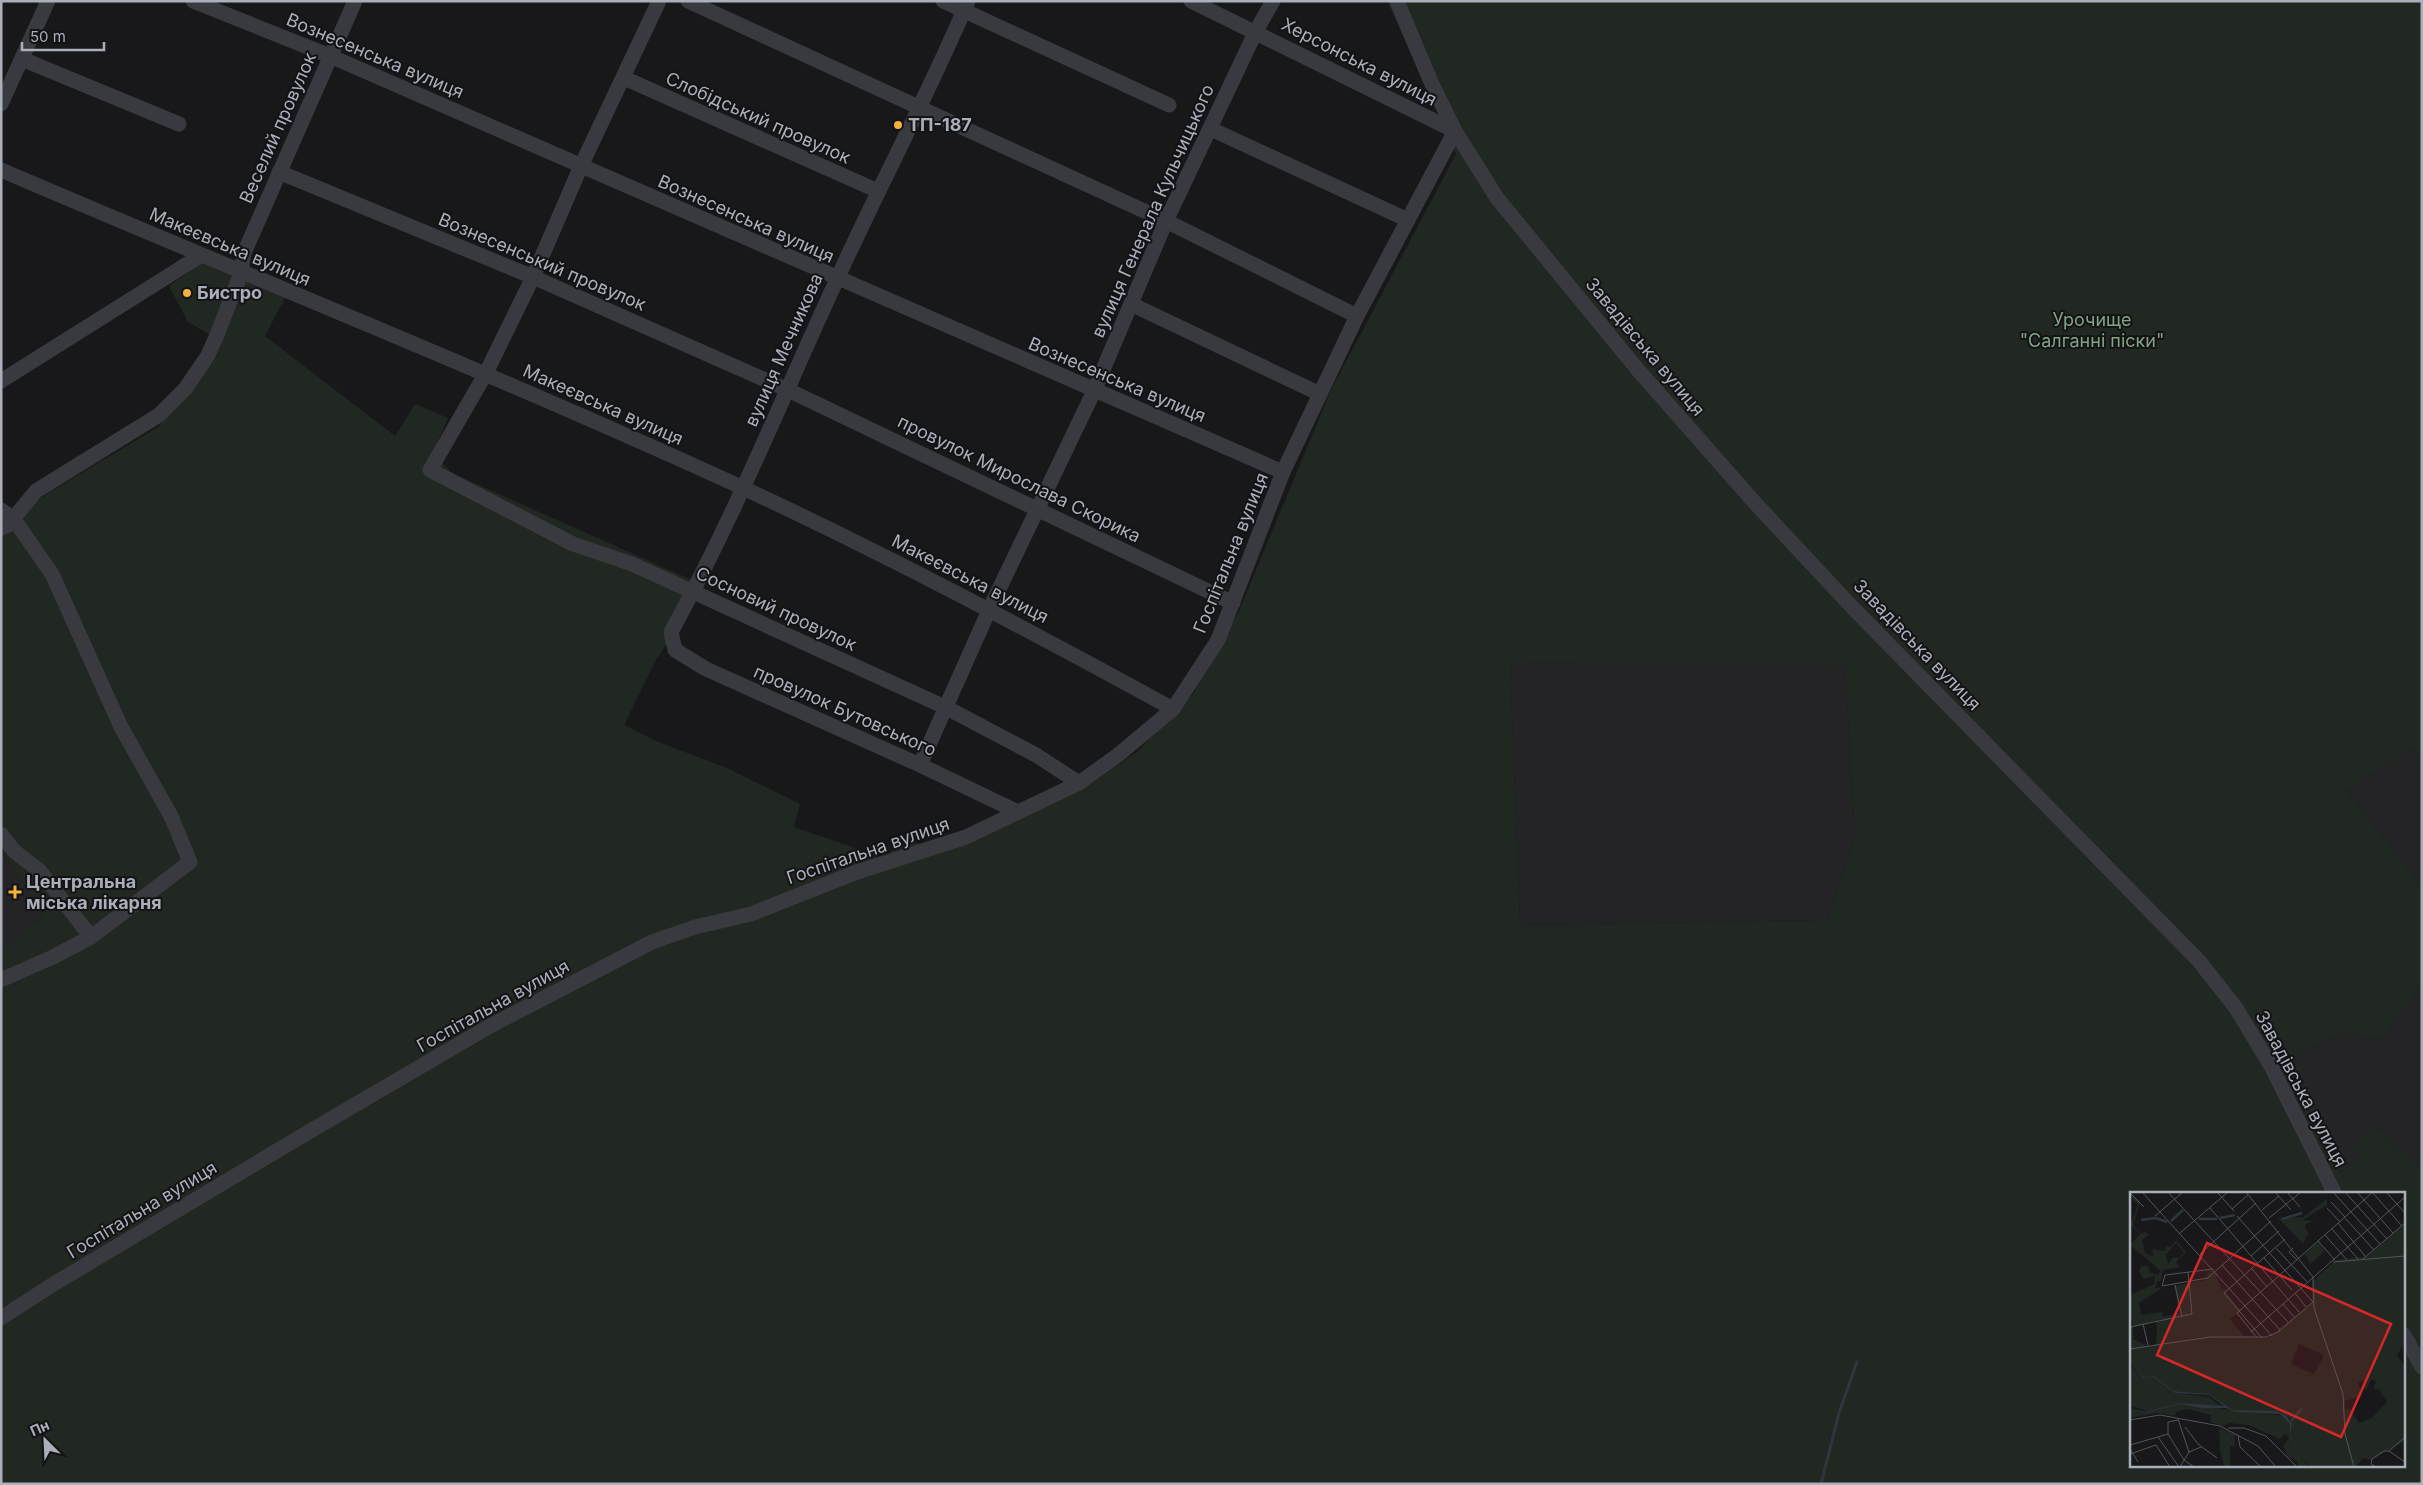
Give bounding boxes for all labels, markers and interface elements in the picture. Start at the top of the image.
street label: Вознесенська вулиця [283,9,467,102]
street label: Херсонська вулиця [1278,13,1440,110]
scale bar [22,20,105,52]
text: 50 m [30,27,66,46]
street label: Веселий провулок [235,49,320,206]
street label: Слобідський провулок [663,67,854,168]
street label: вулиця Генерала Кульчицького [1087,81,1218,341]
place label: ТП-187 [908,114,972,135]
marker: ТП-187 [892,119,904,131]
street label: Вознесенська вулиця [655,170,837,267]
street label: Макеєвська вулиця [146,203,314,290]
street label: Вознесенський провулок [435,208,649,315]
street label: вулиця Мечникова [740,270,827,430]
street label: Завадівська вулиця [1581,273,1709,420]
place label: Бистро [197,282,262,303]
marker: Бистро [181,287,193,299]
park label: Урочище "Салганні піски" [2020,309,2164,351]
street label: Вознесенська вулиця [1025,333,1209,426]
street label: Макеєвська вулиця [520,360,687,449]
street label: провулок Мирослава Скорика [894,410,1144,547]
street label: Госпітальна вулиця [1189,470,1272,636]
street label: Макеєвська вулиця [888,530,1052,627]
street label: Сосновий провулок [692,562,860,655]
street label: Завадівська вулиця [1849,575,1985,714]
street label: провулок Бутовського [751,661,940,760]
street label: Госпітальна вулиця [784,813,952,888]
place label: Центральна міська лікарня [26,871,162,913]
marker: Центральна міська лікарня [8,885,22,899]
street label: Госпітальна вулиця [413,955,573,1056]
street label: Завадівська вулиця [2251,1007,2352,1170]
street label: Госпітальна вулиця [63,1157,220,1263]
inset map [2130,1192,2406,1468]
north arrow [20,1415,70,1465]
text: Пн [27,1416,52,1439]

